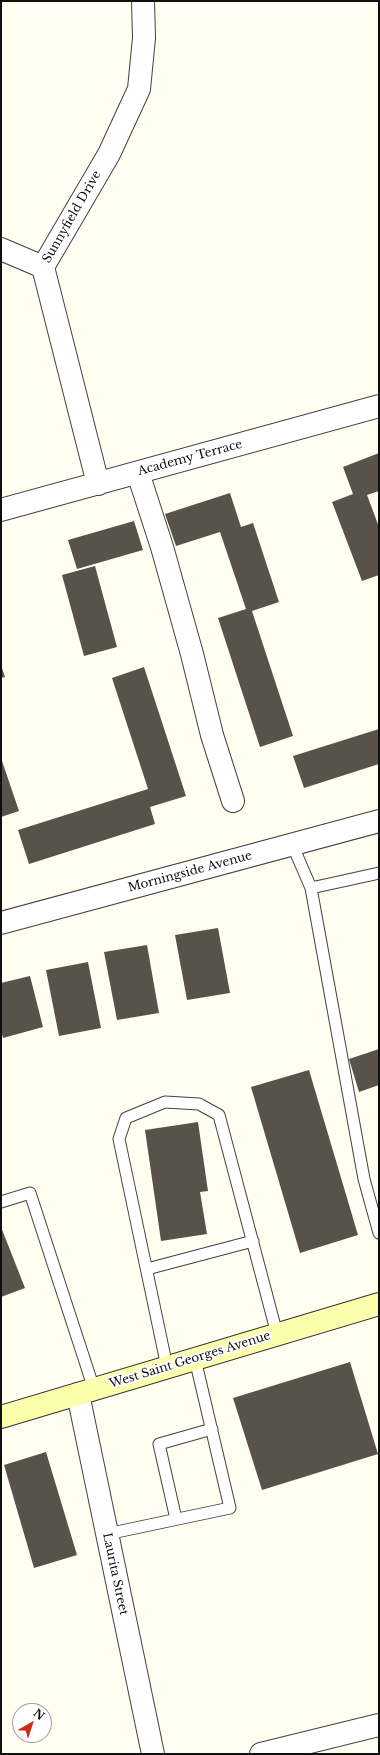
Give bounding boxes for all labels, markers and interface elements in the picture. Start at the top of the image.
street label: Sunnyfield Drive [40,168,104,266]
street label: Academy Terrace [136,437,244,479]
street label: Morningside Avenue [126,849,254,895]
street label: West Saint Georges Avenue [108,1329,272,1391]
street label: Laurita Street [99,1531,131,1617]
north arrow [12,1703,52,1743]
text: N [30,1706,47,1723]

